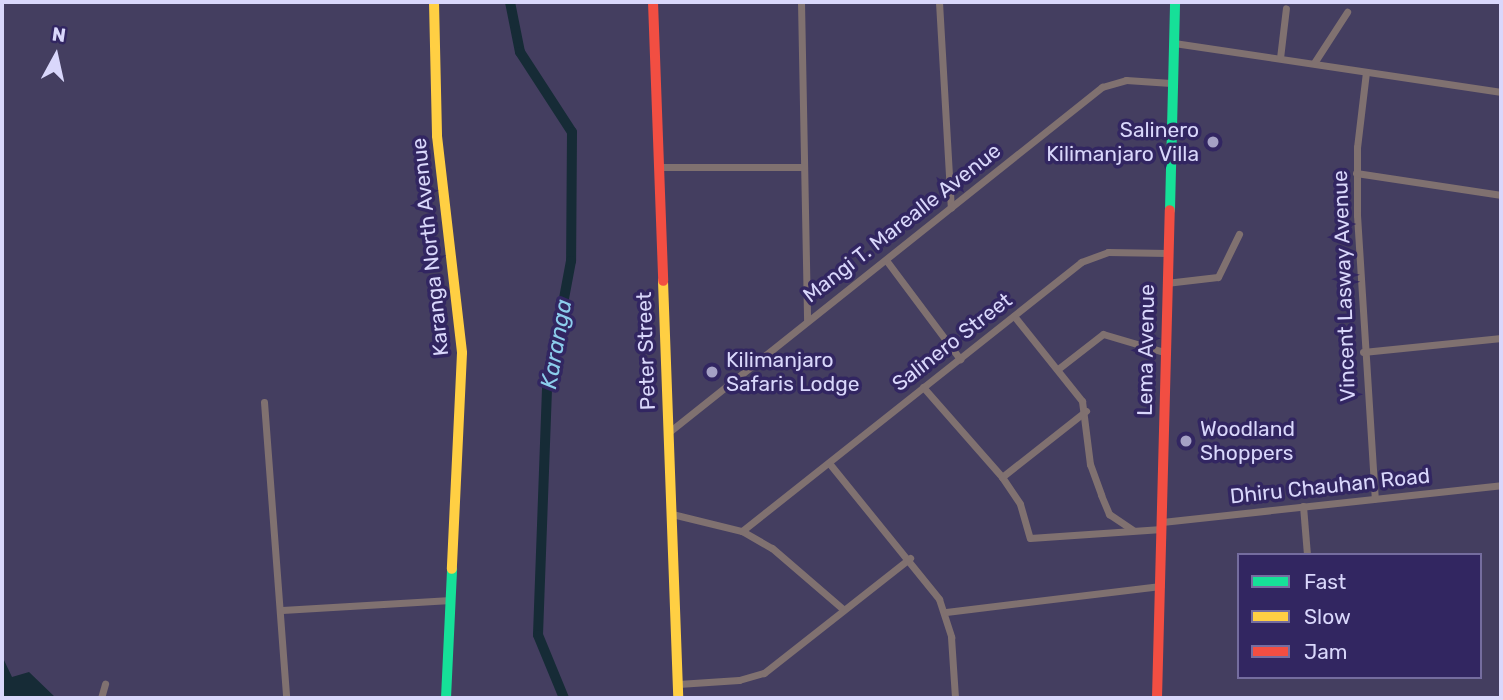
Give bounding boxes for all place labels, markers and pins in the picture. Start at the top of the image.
place label: Salinero Kilimanjaro Villa [1046,117,1199,167]
marker: Salinero Kilimanjaro Villa [1205,134,1221,150]
place label: Kilimanjaro Safaris Lodge [726,347,859,397]
marker: Kilimanjaro Safaris Lodge [704,364,720,380]
place label: Woodland Shoppers [1200,416,1295,466]
marker: Woodland Shoppers [1178,433,1194,449]

